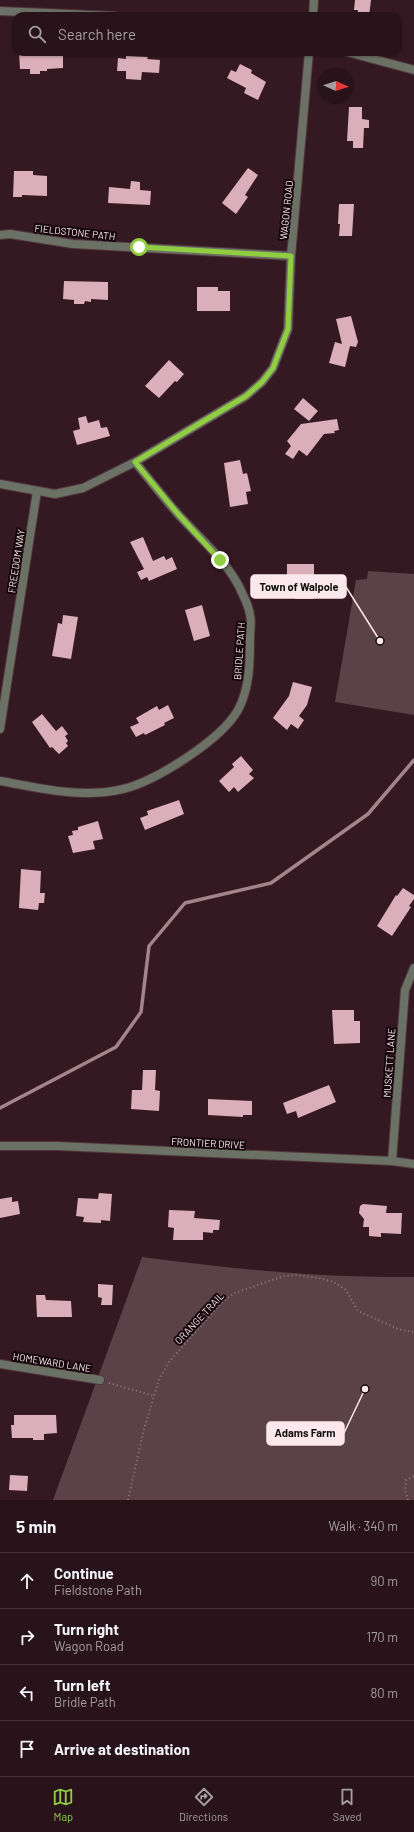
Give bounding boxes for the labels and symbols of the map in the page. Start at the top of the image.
north arrow [318,68,354,104]
street label: WAGON ROAD [277,180,295,240]
street label: FIELDSTONE PATH [34,222,116,242]
route start [130,238,148,256]
street label: FREEDOM WAY [5,528,27,594]
route end [211,551,229,569]
callout: Town of Walpole [251,575,346,598]
text: Town of Walpole [259,580,339,593]
street label: BRIDLE PATH [231,622,247,680]
street label: MUSKETT LANE [381,1028,397,1098]
street label: FRONTIER DRIVE [171,1135,245,1151]
street label: ORANGE TRAIL [172,1289,226,1346]
street label: HOMEWARD LANE [12,1350,92,1374]
callout: Adams Farm [267,1422,344,1445]
text: Adams Farm [275,1426,335,1439]

